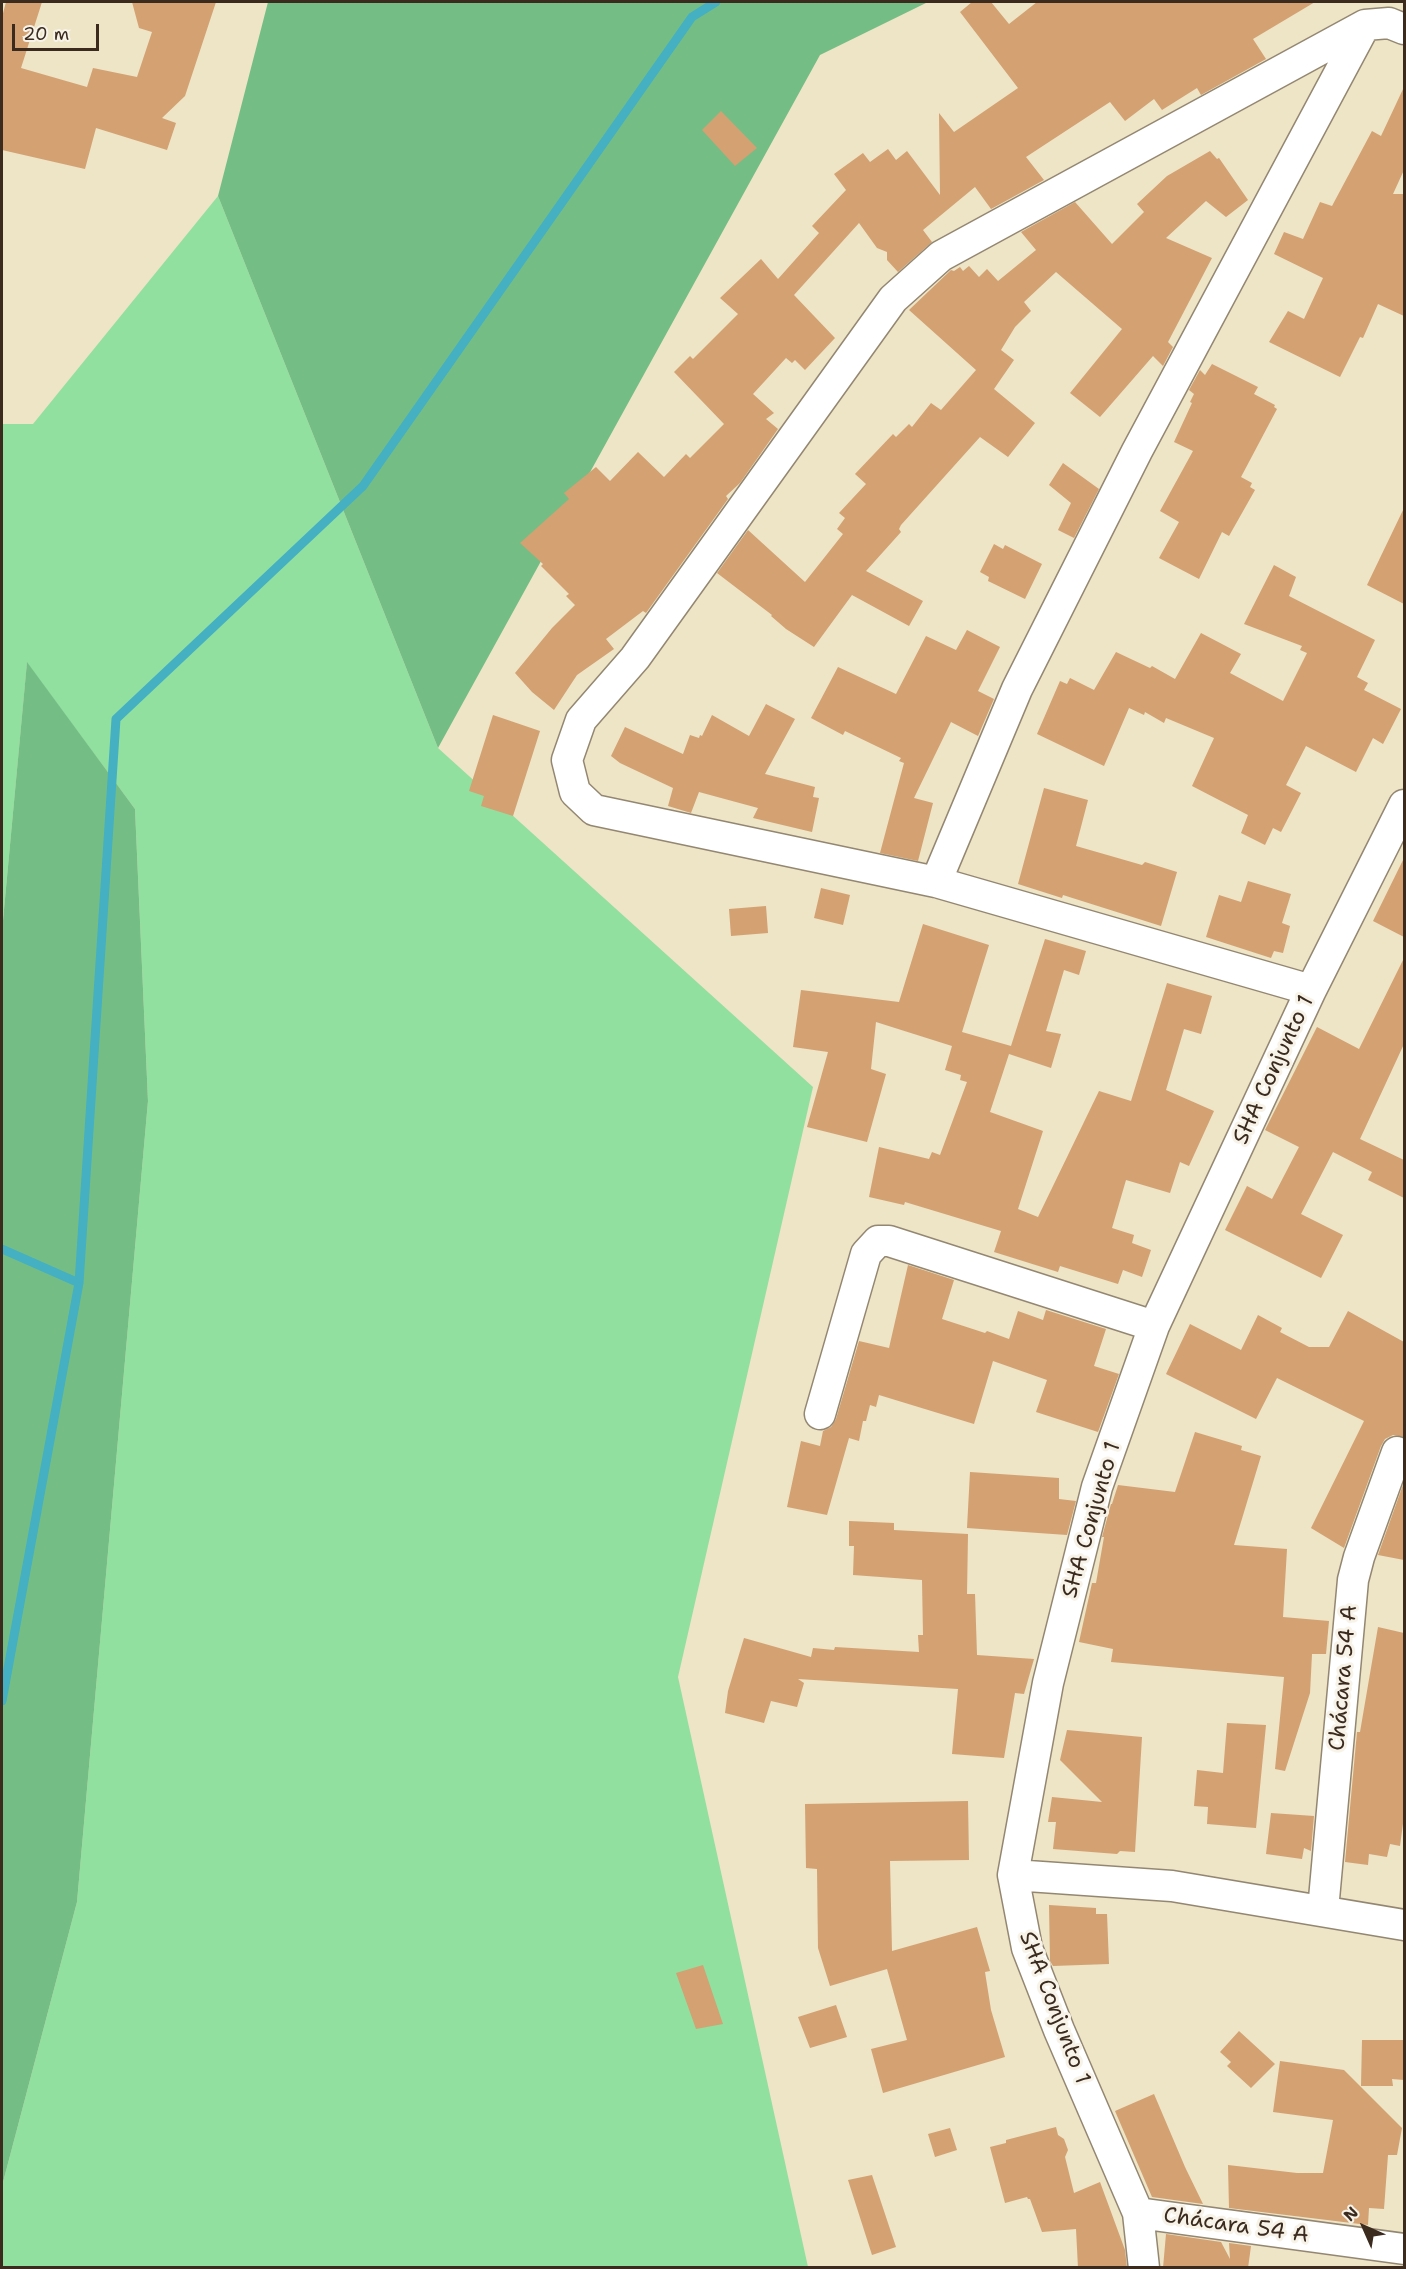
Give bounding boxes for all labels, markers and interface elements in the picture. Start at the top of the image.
scale bar [15,12,102,50]
text: 20 m [23,22,69,46]
street label: SHA Conjunto 1 [1228,991,1320,1149]
street label: SHA Conjunto 1 [1057,1439,1127,1601]
street label: Chácara 54 A [1324,1604,1364,1752]
street label: SHA Conjunto 1 [1013,1928,1095,2088]
north arrow [1334,2197,1394,2257]
text: N [1339,2202,1363,2226]
street label: Chácara 54 A [1162,2203,1310,2249]

